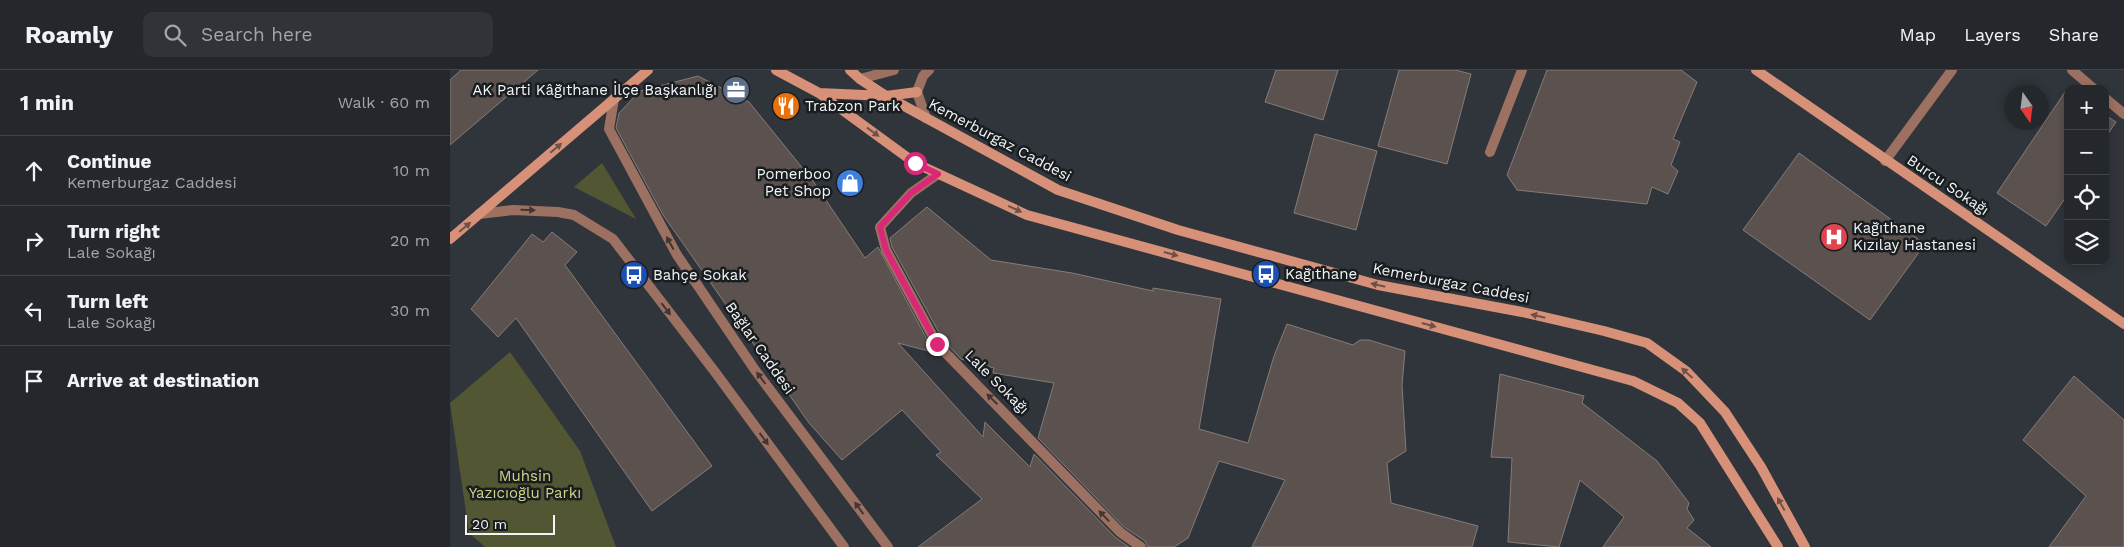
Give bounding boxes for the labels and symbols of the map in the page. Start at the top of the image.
office icon: AK Parti Kâğıthane İlçe Başkanlığı [721,75,751,105]
place label: AK Parti Kâğıthane İlçe Başkanlığı [472,81,717,99]
north arrow [2004,85,2049,130]
restaurant icon: Trabzon Park [771,91,801,121]
street label: Kemerburgaz Caddesi [926,95,1074,185]
place label: Trabzon Park [805,97,901,115]
one-way arrow [866,127,880,137]
one-way arrow [549,143,562,154]
street label: Burcu Sokağı [1904,151,1992,219]
route start [904,152,927,175]
place label: Pomerboo Pet Shop [757,165,831,200]
shop icon: Pomerboo Pet Shop [835,168,865,198]
one-way arrow [1008,206,1022,214]
one-way arrow [520,207,536,215]
place label: Kağıthane Kızılay Hastanesi [1853,219,1976,254]
one-way arrow [458,221,471,232]
hospital icon: Kağıthane Kızılay Hastanesi [1819,222,1849,252]
one-way arrow [666,236,675,250]
one-way arrow [1163,250,1178,258]
bus stop icon: Kağıthane [1251,259,1281,289]
street label: Kemerburgaz Caddesi [1371,259,1531,307]
bus stop icon: Bahçe Sokak [619,260,649,290]
place label: Kağıthane [1285,265,1357,283]
place label: Bahçe Sokak [653,266,747,284]
one-way arrow [1371,281,1386,289]
street label: Bağlar Caddesi [722,298,798,398]
one-way arrow [661,302,672,315]
one-way arrow [1530,312,1545,320]
one-way arrow [1421,321,1436,329]
route end [926,333,949,356]
street label: Lale Sokağı [961,346,1033,418]
one-way arrow [1681,367,1693,379]
one-way arrow [756,371,766,385]
one-way arrow [986,393,998,405]
one-way arrow [759,432,769,446]
park label: Muhsin Yazıcıoğlu Parkı [469,467,581,502]
one-way arrow [1777,497,1785,512]
one-way arrow [854,501,864,514]
one-way arrow [1098,510,1110,522]
scale bar [465,512,555,535]

